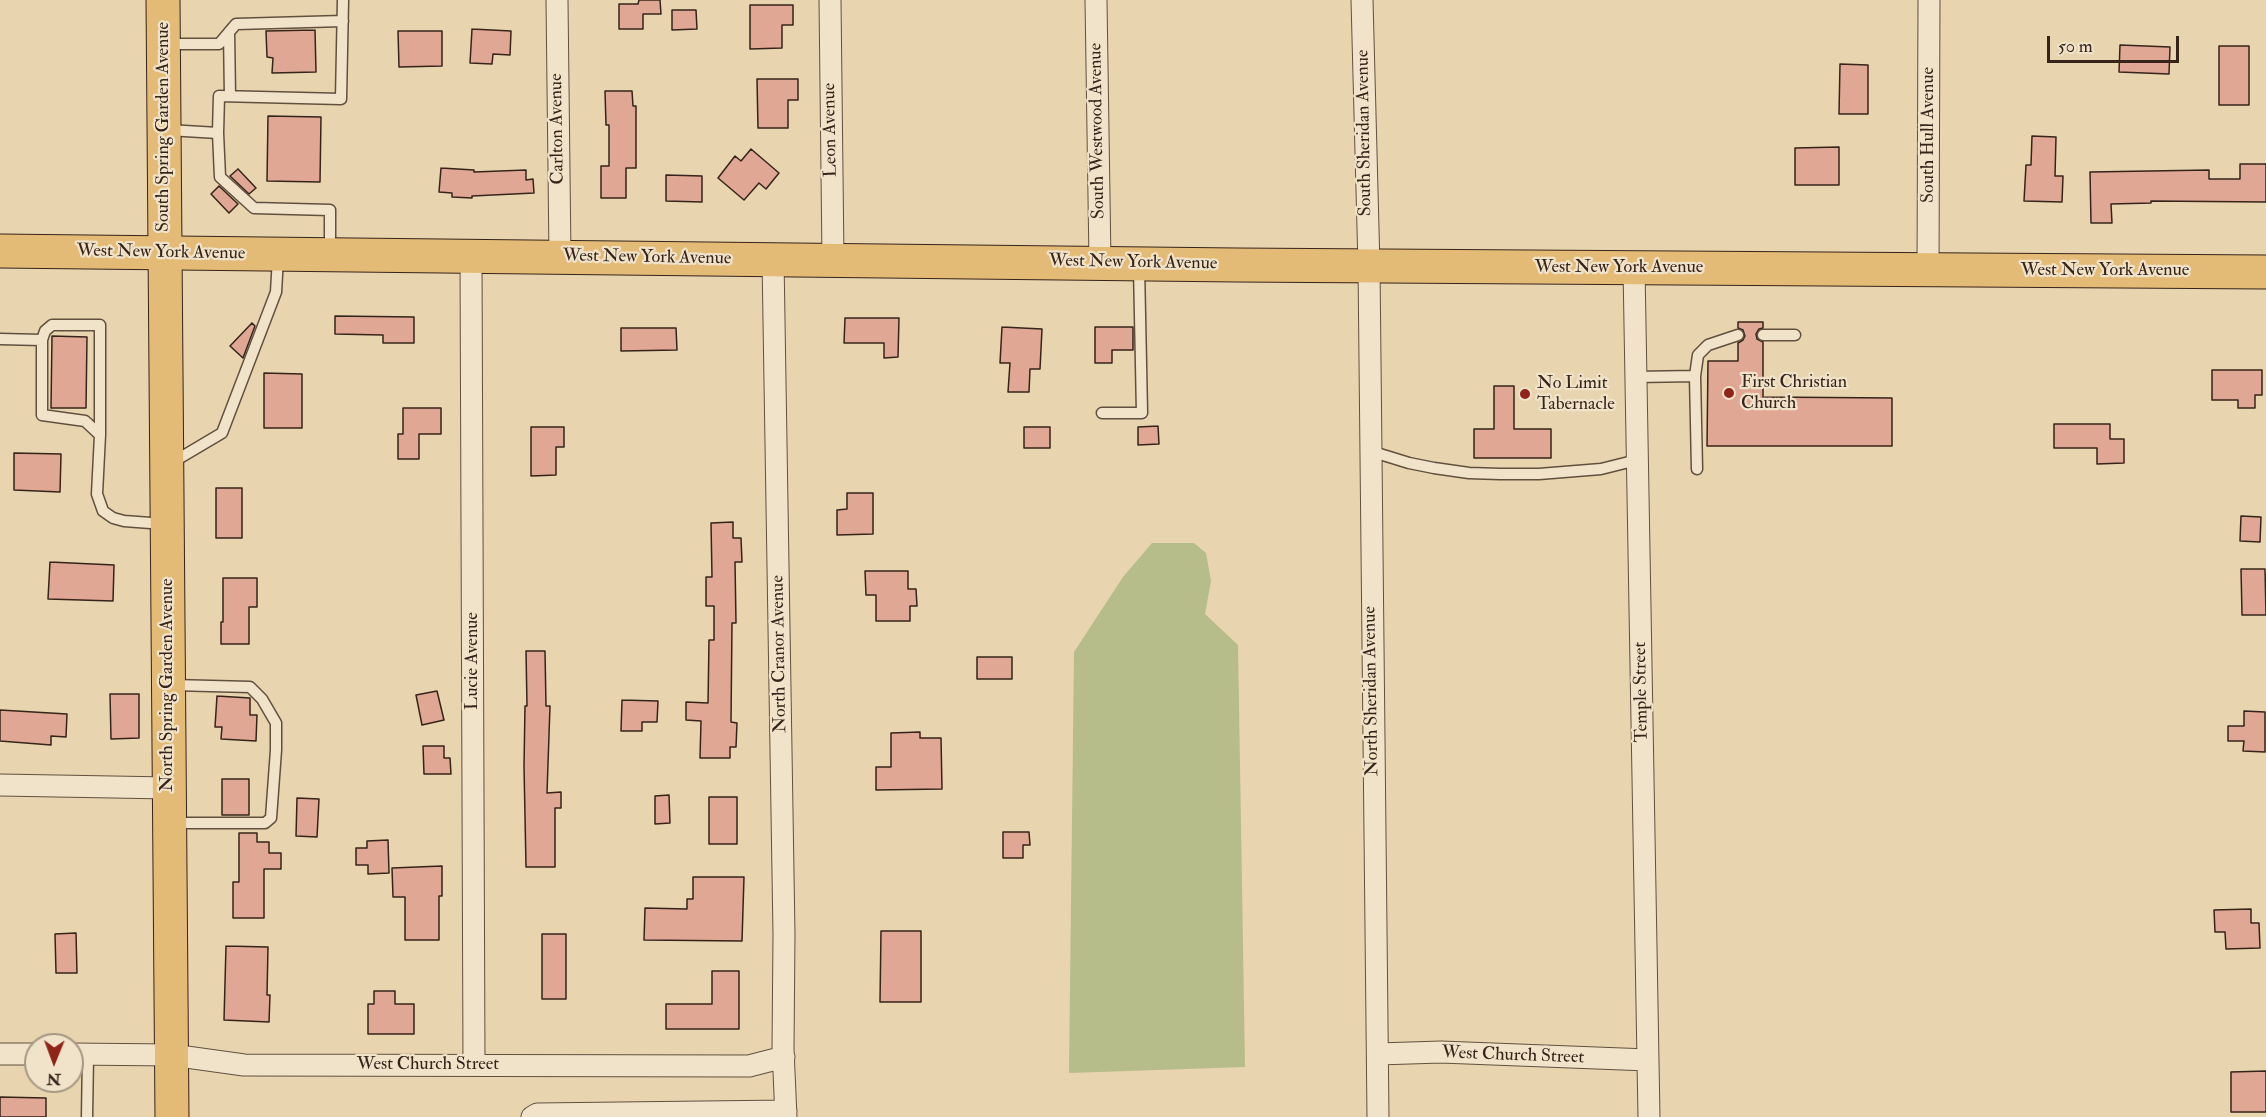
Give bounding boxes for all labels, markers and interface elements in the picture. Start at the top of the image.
street label: South Spring Garden Avenue [153,22,175,232]
scale bar [2050,24,2182,62]
text: 50 m [2058,35,2093,58]
street label: South Westwood Avenue [1086,43,1110,219]
street label: South Sheridan Avenue [1353,49,1377,217]
street label: South Hull Avenue [1918,67,1940,203]
street label: Carlton Avenue [546,73,570,185]
street label: Leon Avenue [819,83,843,177]
street label: West New York Avenue [77,241,245,265]
street label: West New York Avenue [563,246,731,270]
street label: West New York Avenue [1049,251,1217,275]
street label: West New York Avenue [1535,257,1703,279]
street label: West New York Avenue [2021,260,2189,282]
place label: First Christian Church [1741,372,1847,415]
place label: No Limit Tabernacle [1537,373,1615,416]
marker: First Christian Church [1722,386,1736,400]
marker: No Limit Tabernacle [1518,387,1532,401]
street label: North Cranor Avenue [768,575,792,733]
street label: North Spring Garden Avenue [157,578,179,792]
street label: North Sheridan Avenue [1360,606,1384,776]
street label: Lucie Avenue [462,612,484,710]
street label: Temple Street [1630,641,1654,743]
north arrow [24,1033,84,1093]
street label: West Church Street [1442,1043,1584,1069]
street label: West Church Street [357,1054,499,1076]
text: N [46,1069,61,1089]

